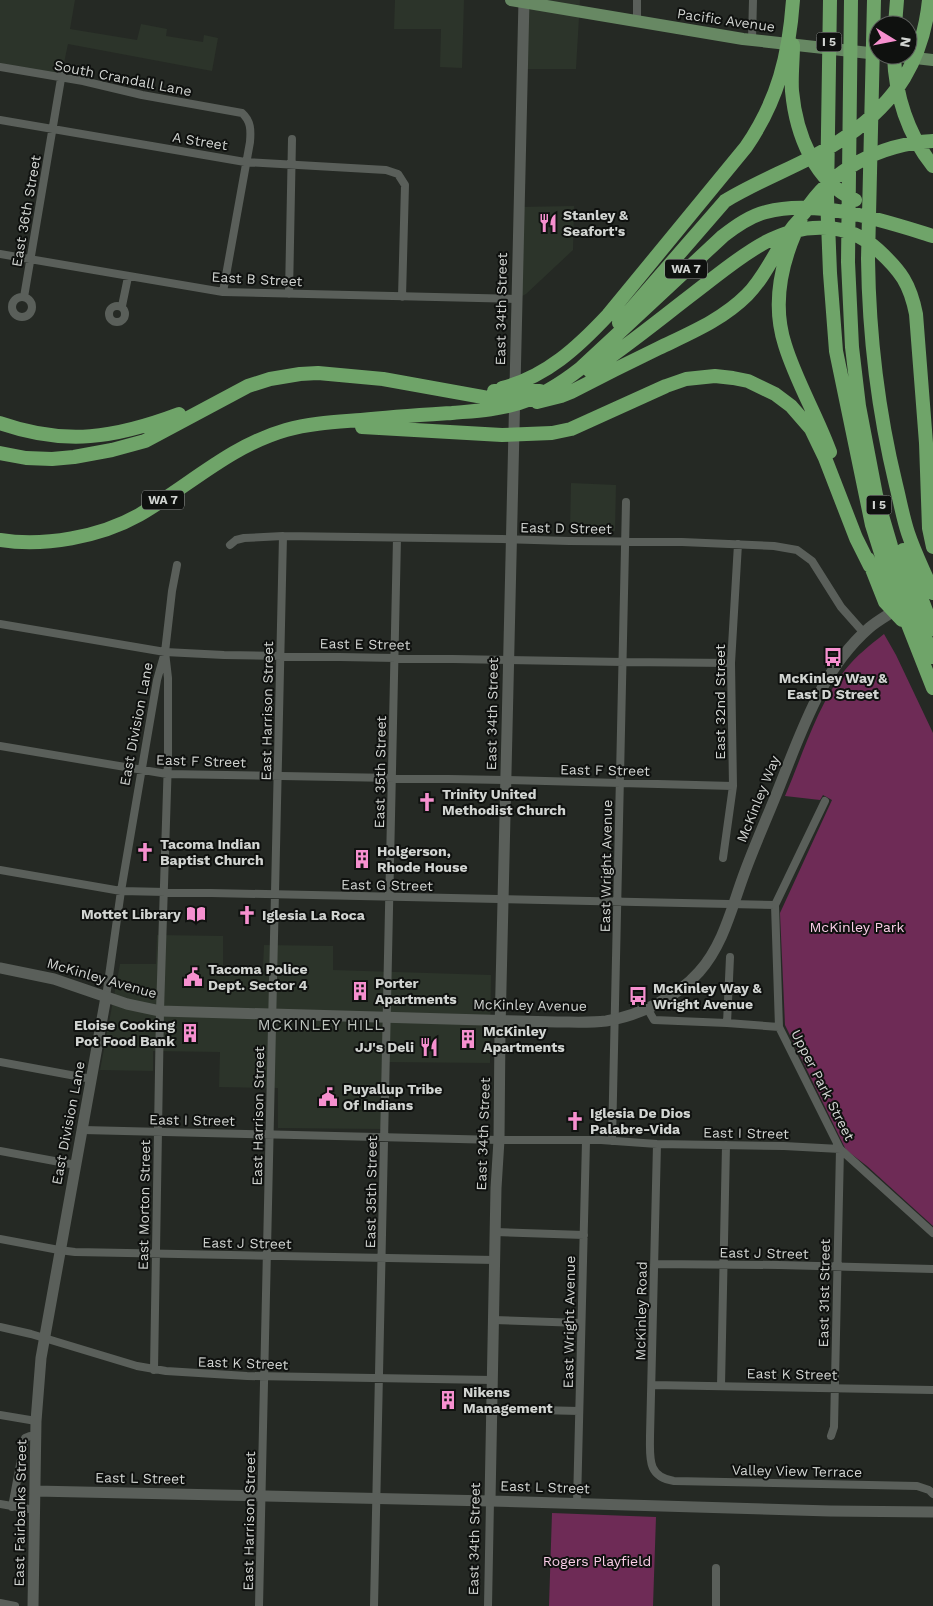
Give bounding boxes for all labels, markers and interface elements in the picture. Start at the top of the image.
street label: Pacific Avenue [676,5,776,35]
north arrow [868,15,918,65]
road number: I 5 [816,32,842,52]
text: N [897,36,915,49]
street label: South Crandall Lane [53,57,193,99]
street label: A Street [171,129,229,153]
street label: East 36th Street [8,154,44,268]
place label: Stanley & Seafort's [563,207,628,239]
restaurant icon: Stanley & Seafort's [537,212,559,234]
street label: East 34th Street [492,252,510,366]
road number: WA 7 [665,260,707,278]
street label: East B Street [211,269,303,289]
road number: WA 7 [142,490,184,510]
road number: I 5 [866,496,892,514]
street label: East D Street [520,519,612,537]
street label: East E Street [320,635,411,653]
street label: East Harrison Street [258,641,276,781]
street label: East 32nd Street [712,644,728,760]
bus stop icon: McKinley Way & East D Street [822,646,844,668]
street label: East 34th Street [483,657,501,771]
street label: East Division Lane [116,661,156,787]
place label: McKinley Way & East D Street [779,670,887,702]
street label: East 35th Street [371,715,389,828]
street label: East F Street [156,751,246,771]
street label: McKinley Way [733,753,783,845]
street label: East F Street [560,761,650,779]
place label: Trinity United Methodist Church [442,786,566,818]
church icon: Trinity United Methodist Church [416,791,438,813]
street label: East Wright Avenue [597,800,615,932]
place label: Tacoma Indian Baptist Church [160,836,264,868]
church icon: Tacoma Indian Baptist Church [134,841,156,863]
place label: Holgerson, Rhode House [377,843,468,875]
building icon: Holgerson, Rhode House [351,848,373,870]
street label: East G Street [341,876,433,894]
library icon: Mottet Library [185,903,207,925]
church icon: Iglesia La Roca [236,904,258,926]
place label: Mottet Library [81,906,181,922]
place label: Iglesia La Roca [262,907,366,923]
park label: McKinley Park [809,919,905,935]
street label: McKinley Avenue [45,955,159,1001]
place label: Tacoma Police Dept. Sector 4 [208,961,308,993]
public building icon: Tacoma Police Dept. Sector 4 [182,966,204,988]
place label: Porter Apartments [375,975,457,1007]
building icon: Porter Apartments [349,980,371,1002]
place label: McKinley Way & Wright Avenue [653,980,762,1012]
bus stop icon: McKinley Way & Wright Avenue [627,985,649,1007]
street label: McKinley Avenue [473,996,587,1014]
district label: MCKINLEY HILL [258,1016,384,1034]
place label: Eloise Cooking Pot Food Bank [74,1017,175,1049]
building icon: Eloise Cooking Pot Food Bank [179,1022,201,1044]
place label: McKinley Apartments [483,1023,565,1055]
street label: Upper Park Street [788,1027,858,1143]
building icon: McKinley Apartments [457,1028,479,1050]
restaurant icon: JJ's Deli [418,1036,440,1058]
place label: JJ's Deli [355,1039,414,1055]
street label: East Harrison Street [249,1046,267,1186]
street label: East Division Lane [48,1060,88,1186]
street label: East 34th Street [473,1077,493,1191]
place label: Puyallup Tribe Of Indians [343,1081,442,1113]
public building icon: Puyallup Tribe Of Indians [317,1086,339,1108]
place label: Iglesia De Dios Palabre-Vida [590,1105,691,1137]
church icon: Iglesia De Dios Palabre-Vida [564,1110,586,1132]
street label: East I Street [149,1111,235,1129]
street label: East I Street [703,1124,789,1142]
street label: East 35th Street [362,1135,380,1248]
street label: East Morton Street [135,1140,153,1270]
street label: East J Street [202,1234,292,1252]
street label: East 31st Street [815,1238,833,1347]
street label: East J Street [719,1244,809,1262]
street label: East Wright Avenue [560,1256,578,1388]
street label: McKinley Road [632,1261,650,1361]
street label: East K Street [197,1353,289,1373]
street label: East K Street [746,1365,838,1383]
place label: Nikens Management [463,1384,553,1416]
building icon: Nikens Management [437,1389,459,1411]
street label: East Fairbanks Street [11,1439,29,1587]
street label: East Harrison Street [240,1451,258,1591]
street label: Valley View Terrace [732,1462,862,1480]
street label: East L Street [95,1469,185,1487]
street label: East L Street [500,1477,590,1497]
street label: East 34th Street [465,1482,483,1596]
park label: Rogers Playfield [543,1553,651,1569]

